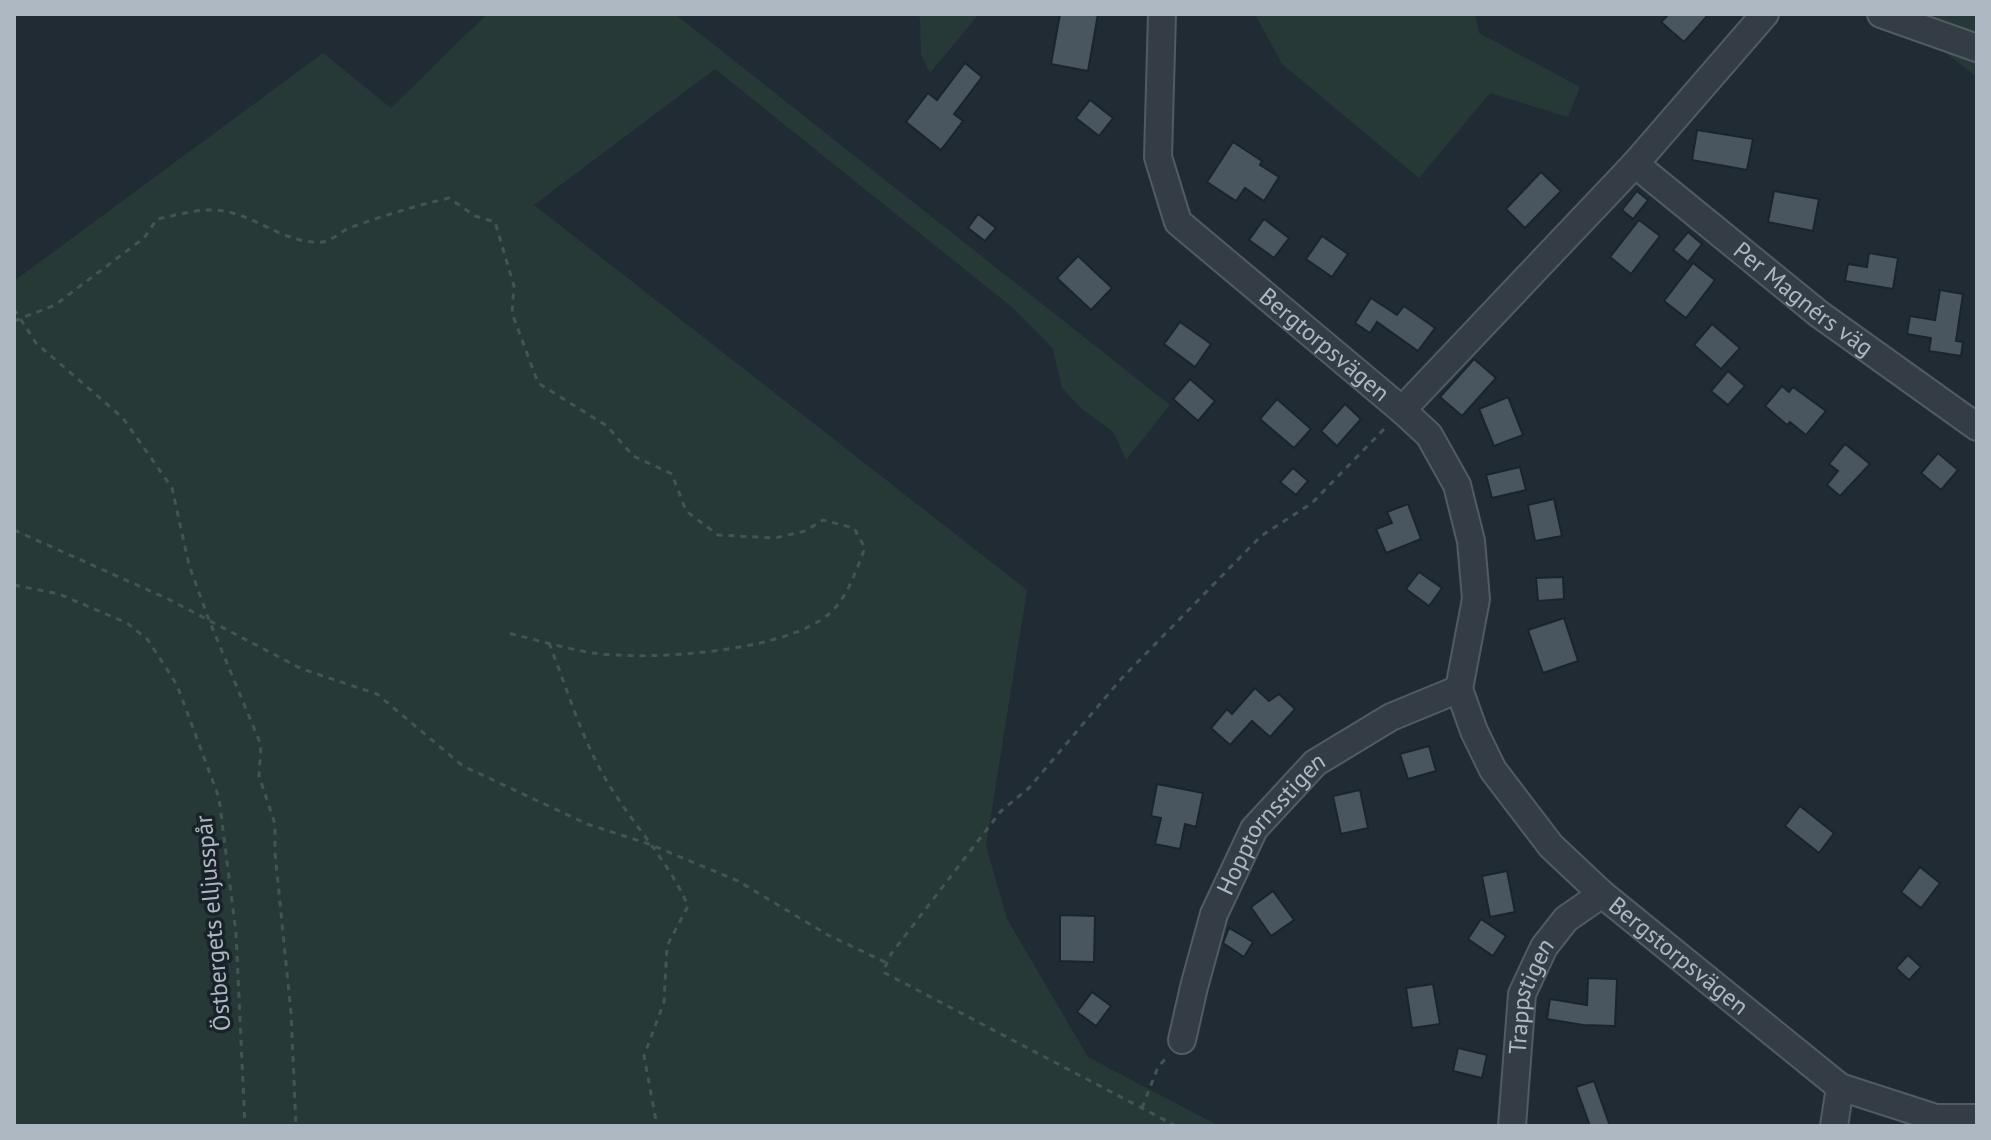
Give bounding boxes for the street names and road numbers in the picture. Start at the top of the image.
street label: Per Magnérs väg [1727,235,1880,363]
street label: Bergtorpsvägen [1253,281,1396,408]
street label: Hopptornsstigen [1209,745,1331,900]
street label: Östbergets elljusspår [188,814,237,1032]
street label: Bergstorpsvägen [1603,890,1755,1022]
street label: Trappstigen [1501,931,1561,1055]

